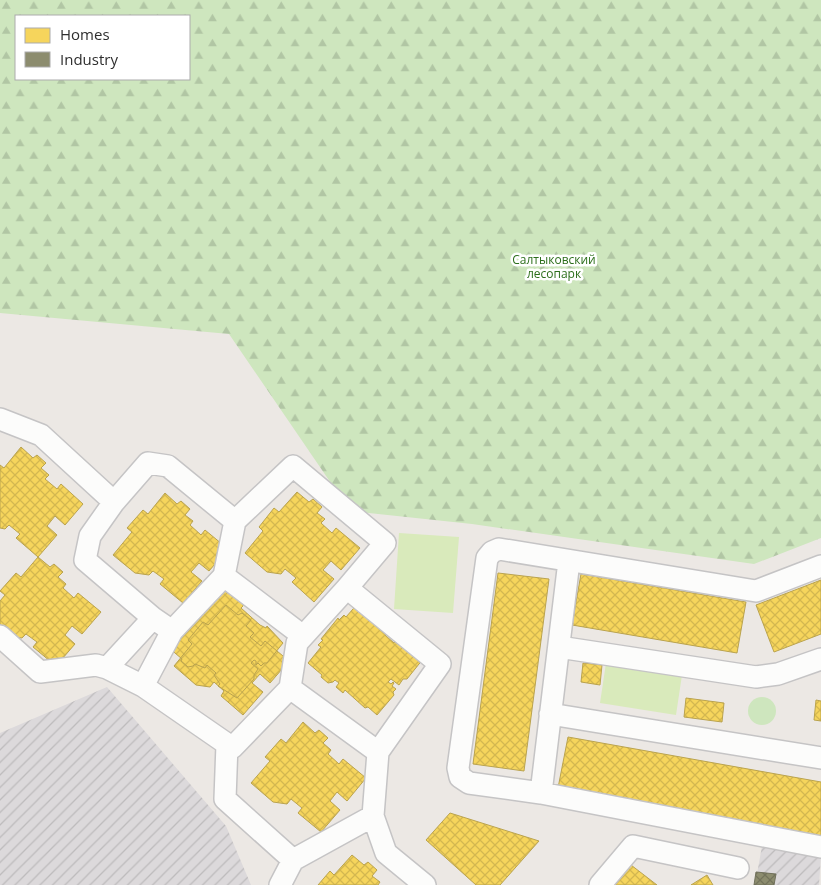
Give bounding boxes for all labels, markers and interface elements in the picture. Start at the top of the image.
legend [15,15,190,80]
text: Homes [60,24,110,44]
text: Industry [60,49,118,69]
park label: Салтыковский лесопарк [512,251,596,282]

